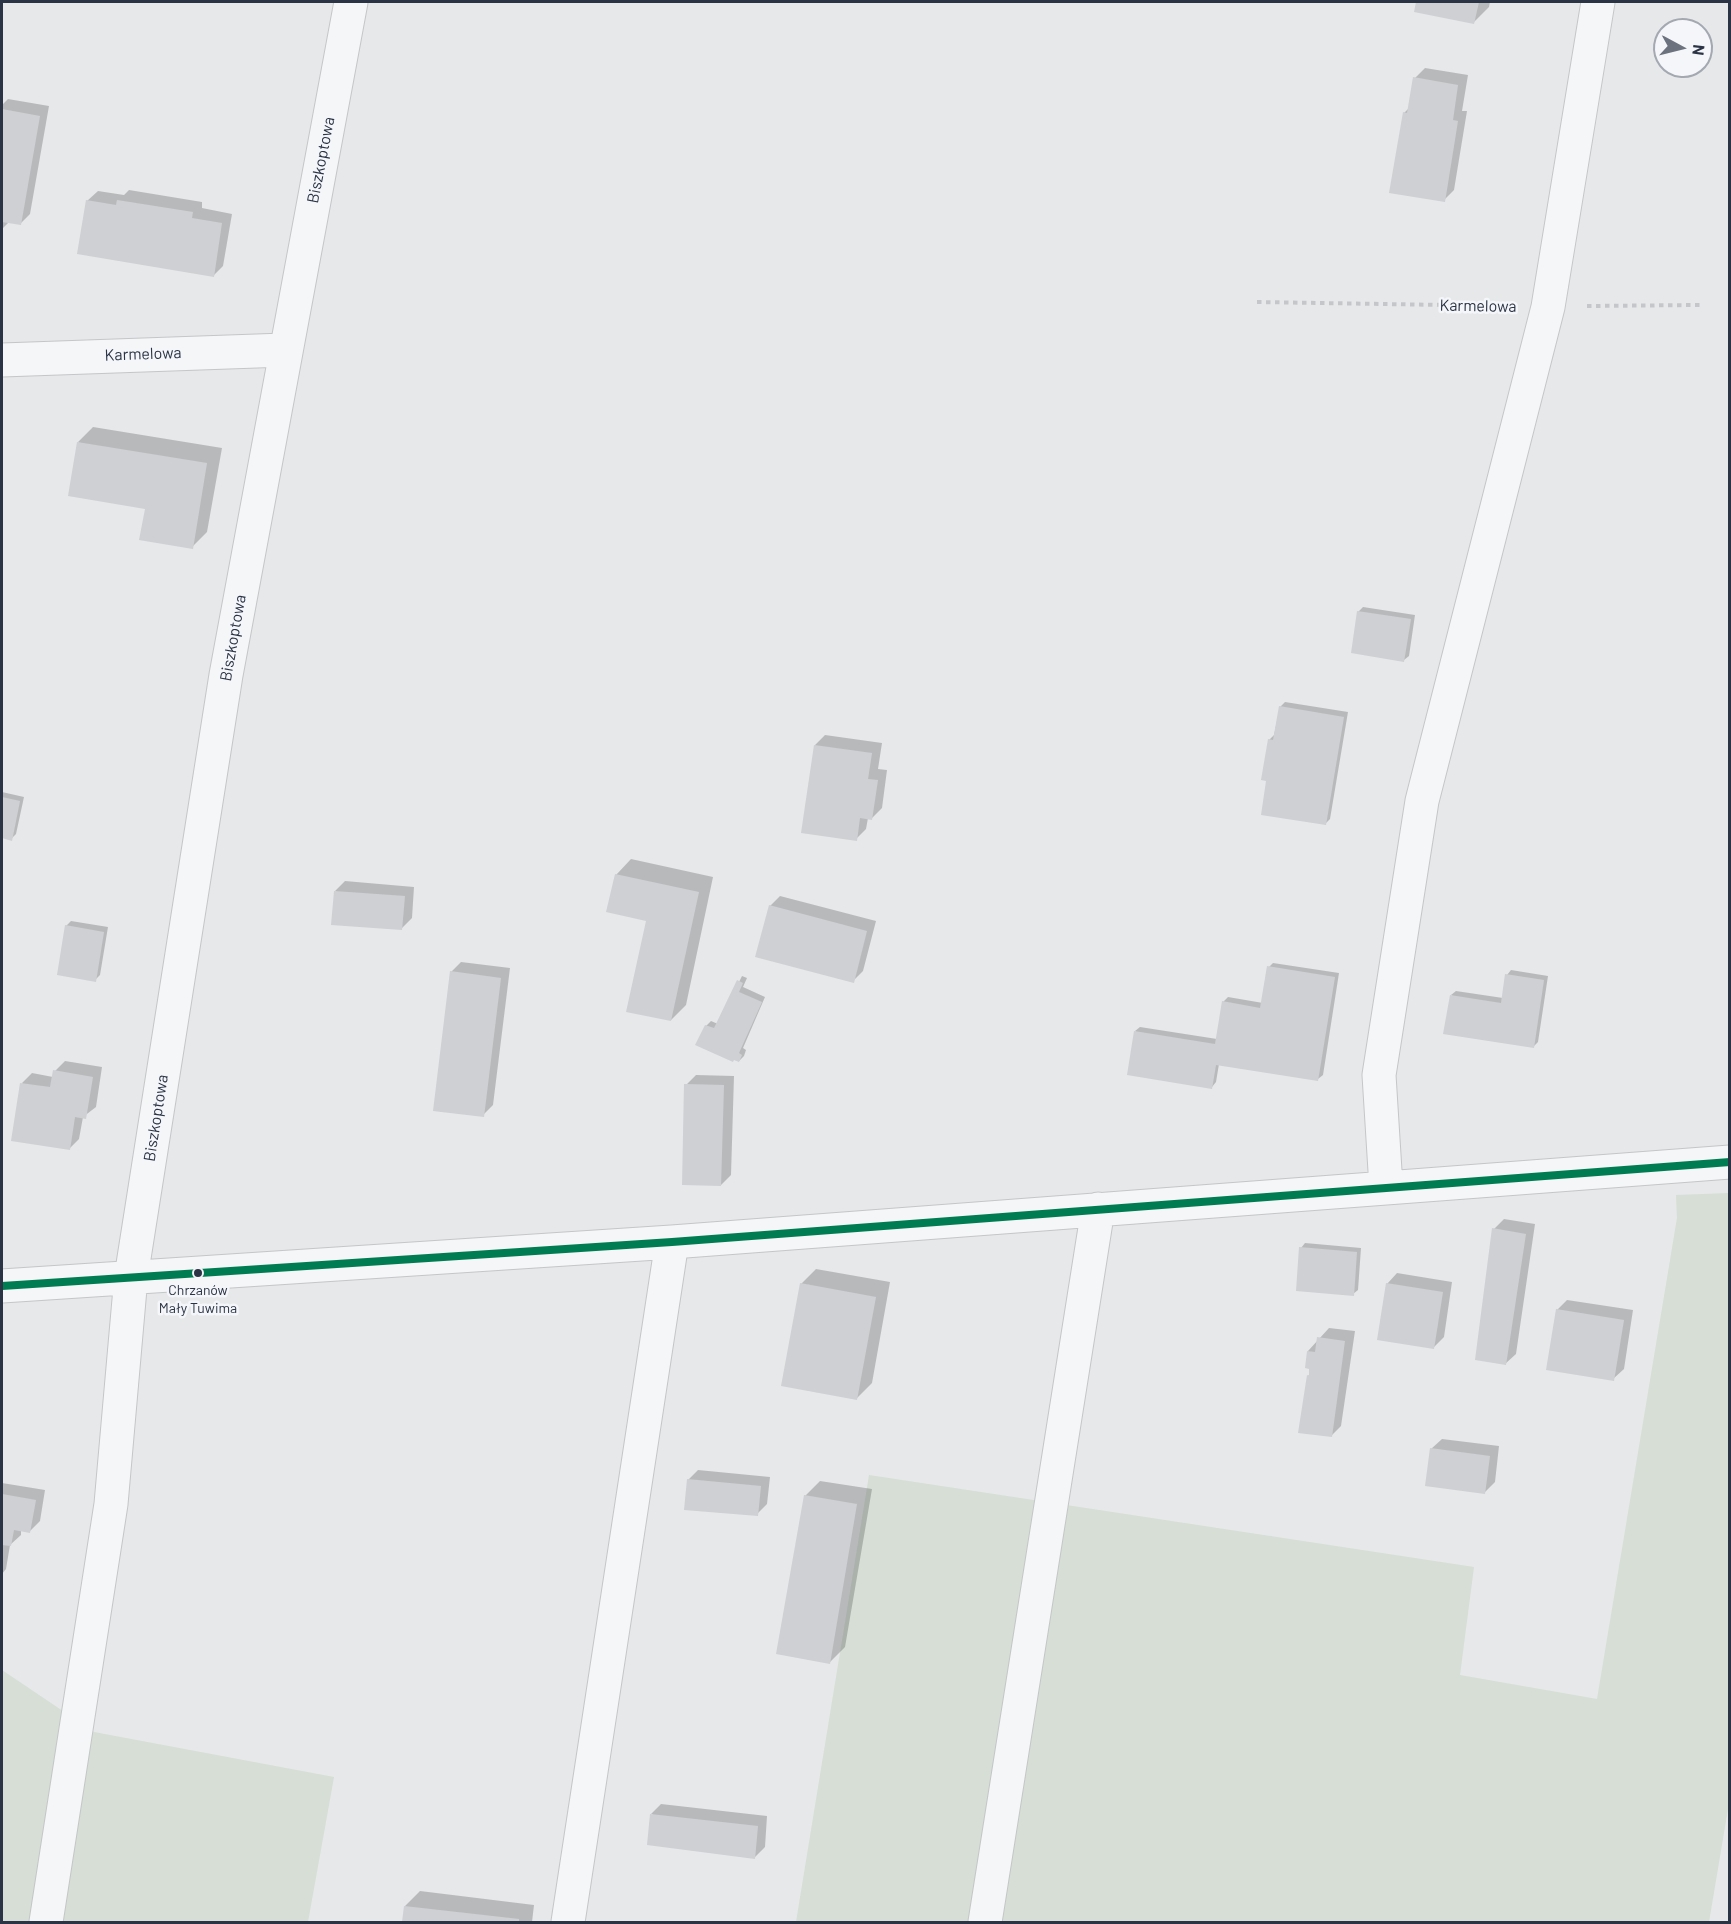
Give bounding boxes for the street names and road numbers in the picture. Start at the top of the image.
street label: Biszkoptowa [303,115,339,205]
street label: Karmelowa [1439,296,1517,316]
street label: Karmelowa [104,343,182,365]
street label: Biszkoptowa [216,593,250,683]
street label: Biszkoptowa [140,1073,172,1163]

